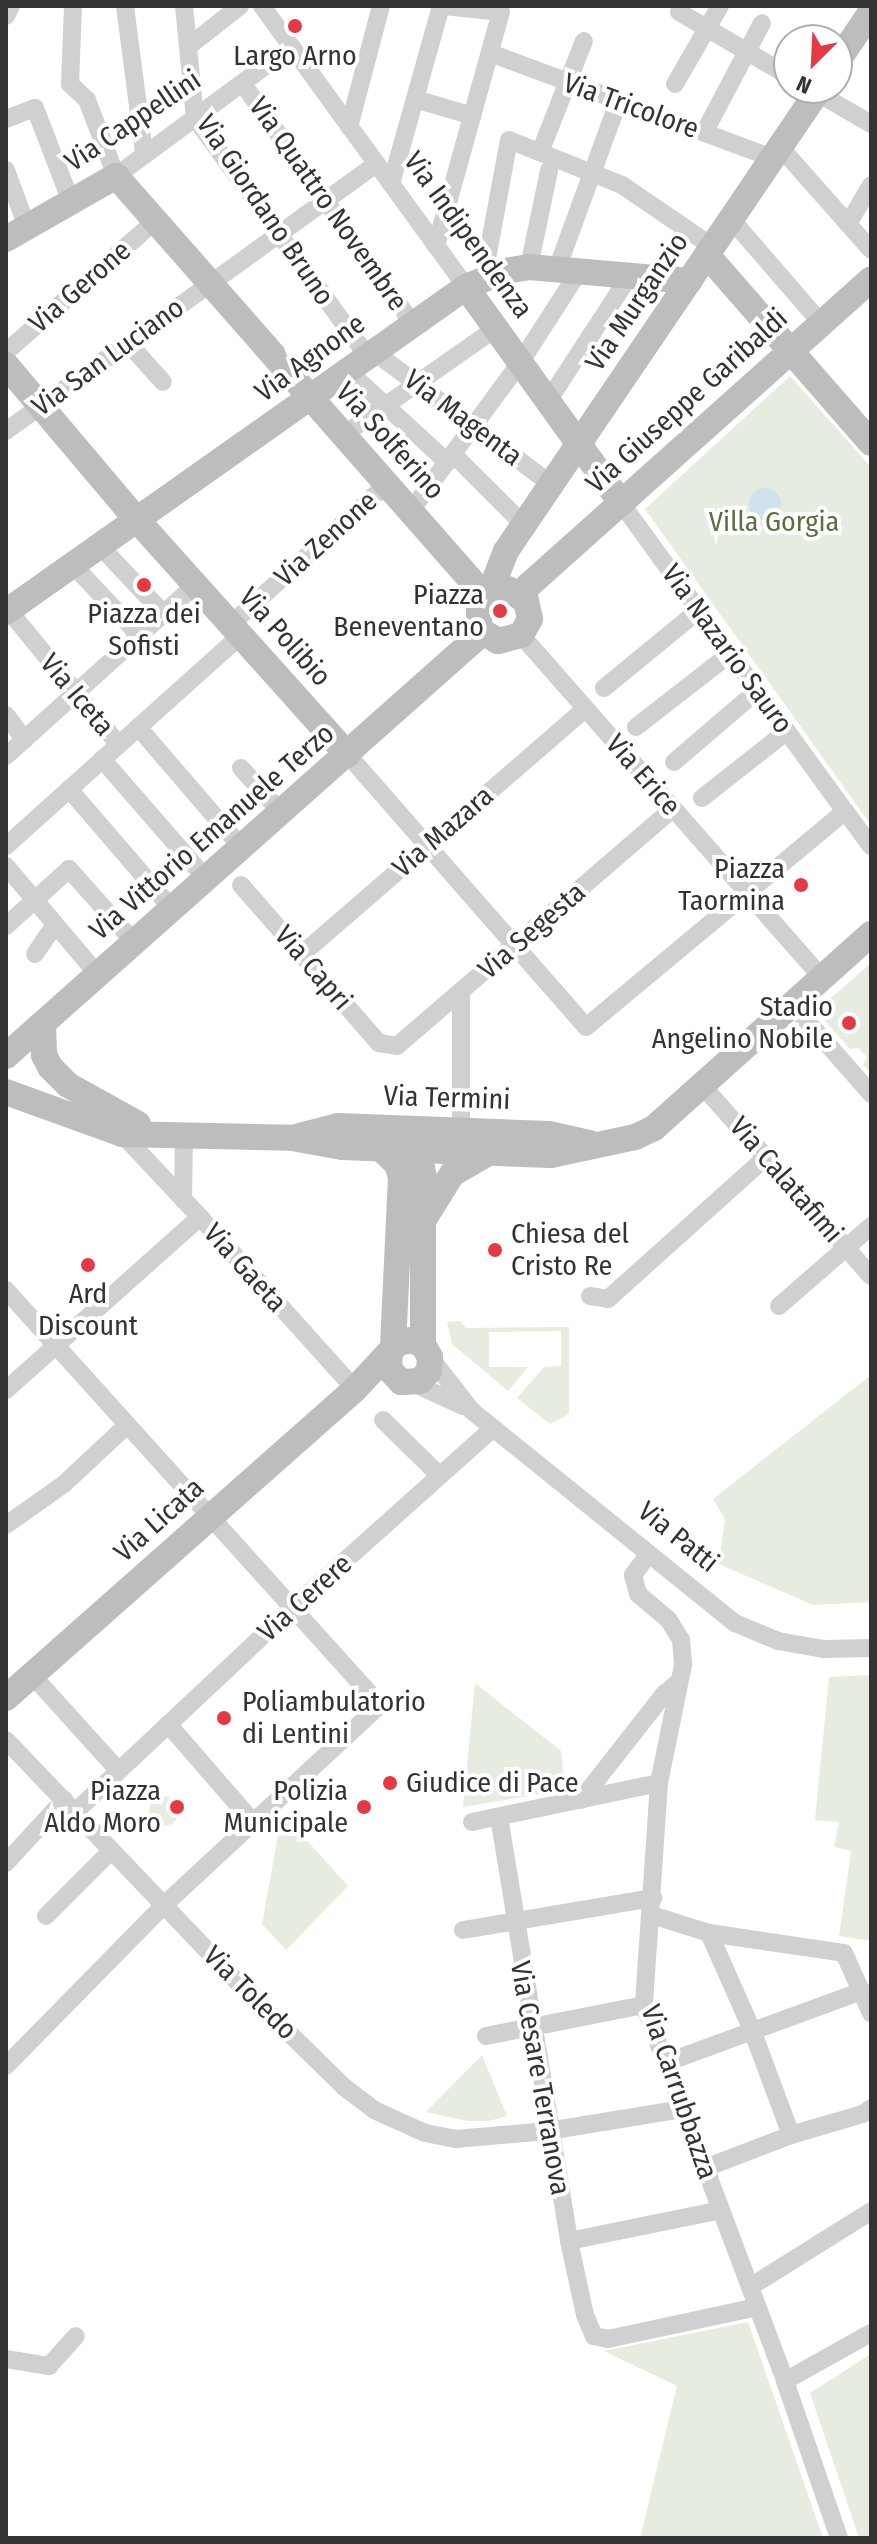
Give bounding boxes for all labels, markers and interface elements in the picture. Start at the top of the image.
marker: Largo Arno [286,17,304,35]
north arrow [773,24,853,104]
place label: Largo Arno [233,39,357,73]
street label: Via Cappellini [59,63,207,179]
street label: Via Tricolore [559,66,703,146]
text: N [792,70,815,100]
street label: Via Quattro Novembre [242,91,414,317]
street label: Via Giordano Bruno [189,108,341,312]
street label: Via Indipendenza [396,145,540,325]
street label: Via Murganzio [578,226,696,378]
street label: Via Gerone [22,234,138,340]
street label: Via San Luciano [26,291,190,423]
street label: Via Giuseppe Garibaldi [579,302,795,500]
street label: Via Agnone [249,307,371,409]
street label: Via Magenta [397,363,529,473]
street label: Via Solferino [329,375,451,507]
street label: Via Zenone [268,484,384,594]
park label: Villa Gorgia [709,505,839,539]
street label: Via Nazario Sauro [654,558,800,740]
marker: Piazza dei Sofisti [135,576,153,594]
place label: Piazza Beneventano [333,578,484,644]
street label: Via Polibio [232,581,338,693]
place label: Piazza dei Sofisti [87,597,201,663]
marker: Piazza Beneventano [491,602,509,620]
street label: Via Iceta [33,647,121,743]
street label: Via Vittorio Emanuele Terzo [83,717,341,947]
street label: Via Erice [599,728,687,822]
street label: Via Mazara [386,779,500,885]
place label: Piazza Taormina [678,852,785,918]
street label: Via Segesta [472,876,592,986]
marker: Piazza Taormina [792,876,810,894]
street label: Via Capri [267,919,359,1017]
place label: Stadio Angelino Nobile [652,990,833,1056]
marker: Stadio Angelino Nobile [840,1014,858,1032]
street label: Via Termini [383,1079,511,1117]
street label: Via Calatafimi [722,1110,850,1250]
street label: Via Gaeta [196,1217,294,1319]
place label: Chiesa del Cristo Re [511,1217,629,1283]
marker: Chiesa del Cristo Re [486,1241,504,1259]
marker: Ard Discount [79,1256,97,1274]
place label: Ard Discount [38,1277,138,1343]
street label: Via Licata [107,1471,211,1569]
street label: Via Patti [631,1494,725,1580]
street label: Via Cerere [251,1547,359,1649]
place label: Poliambulatorio di Lentini [242,1685,426,1751]
marker: Poliambulatorio di Lentini [213,1707,235,1729]
place label: Giudice di Pace [406,1766,579,1800]
place label: Piazza Aldo Moro [44,1774,161,1840]
place label: Polizia Municipale [223,1774,348,1840]
marker: Giudice di Pace [381,1774,399,1792]
marker: Piazza Aldo Moro [168,1798,186,1816]
marker: Polizia Municipale [355,1798,373,1816]
street label: Via Toledo [196,1939,304,2047]
street label: Via Cesare Terranova [503,1958,577,2198]
street label: Via Carrubbazza [633,2000,725,2184]

